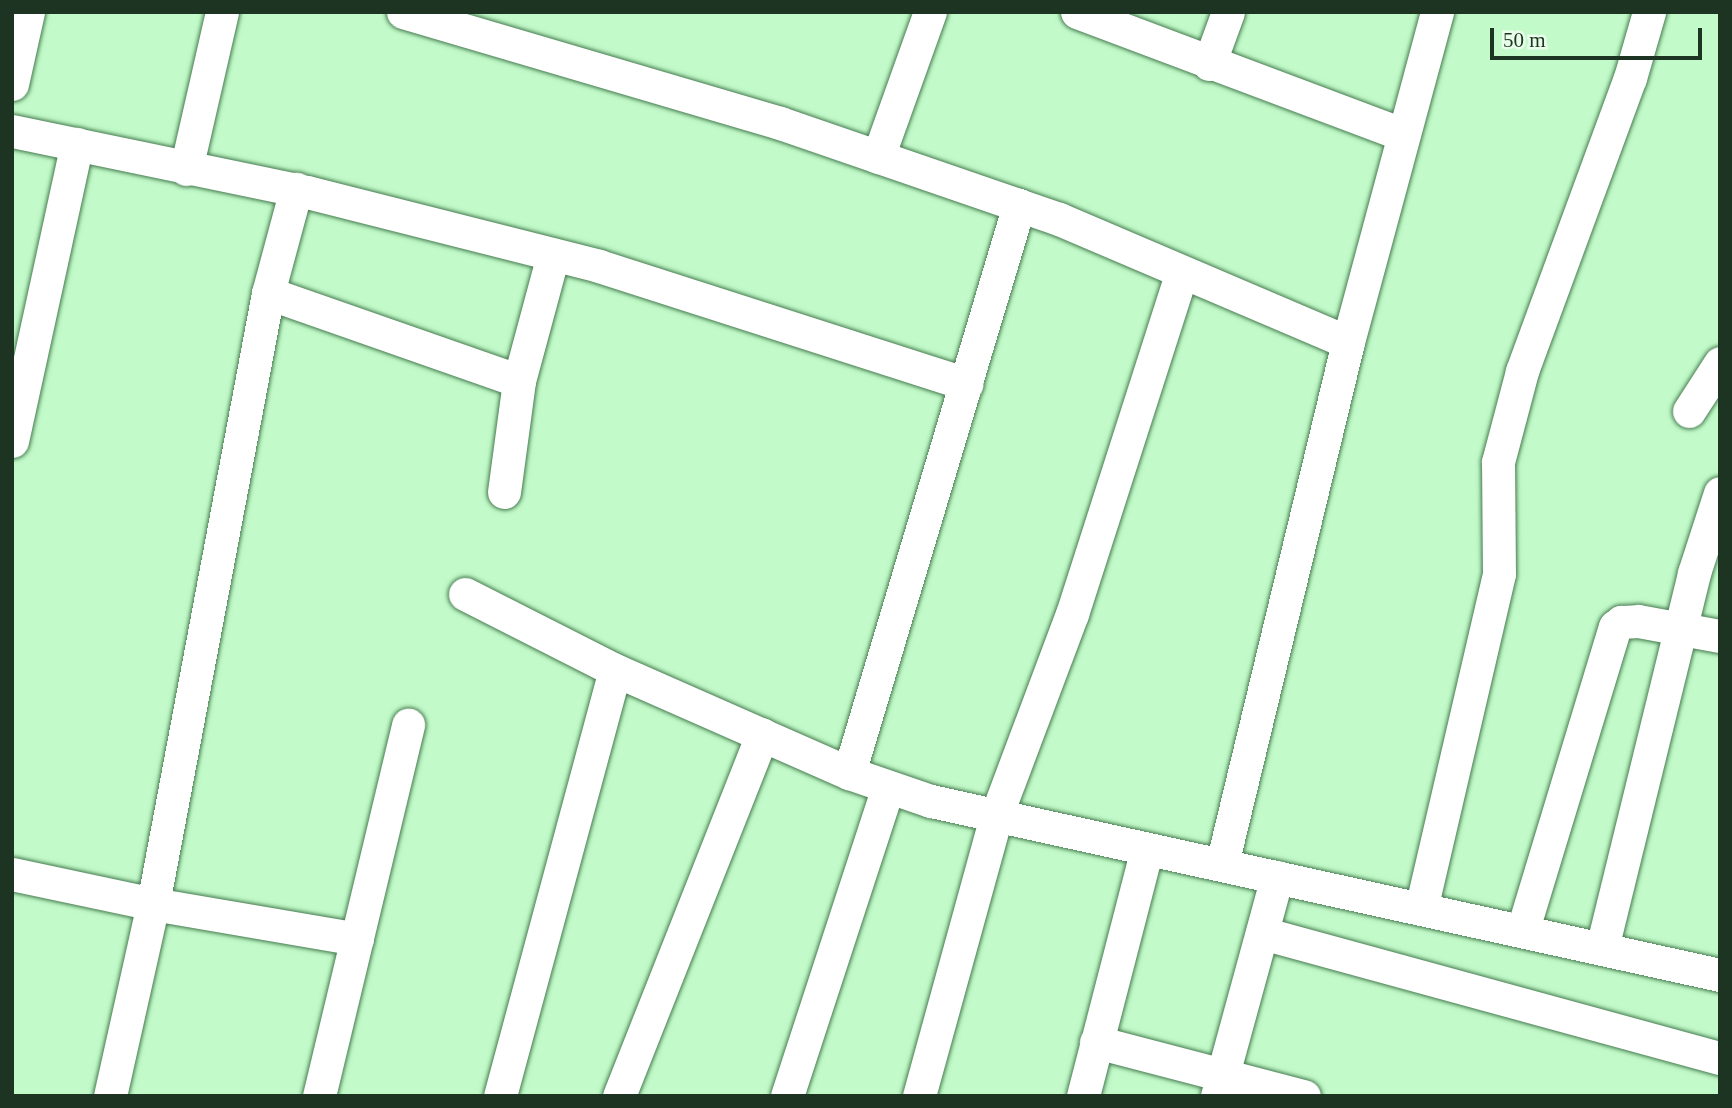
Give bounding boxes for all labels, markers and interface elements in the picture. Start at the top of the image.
scale bar [1494,14,1706,58]
text: 50 m [1503,28,1546,52]

